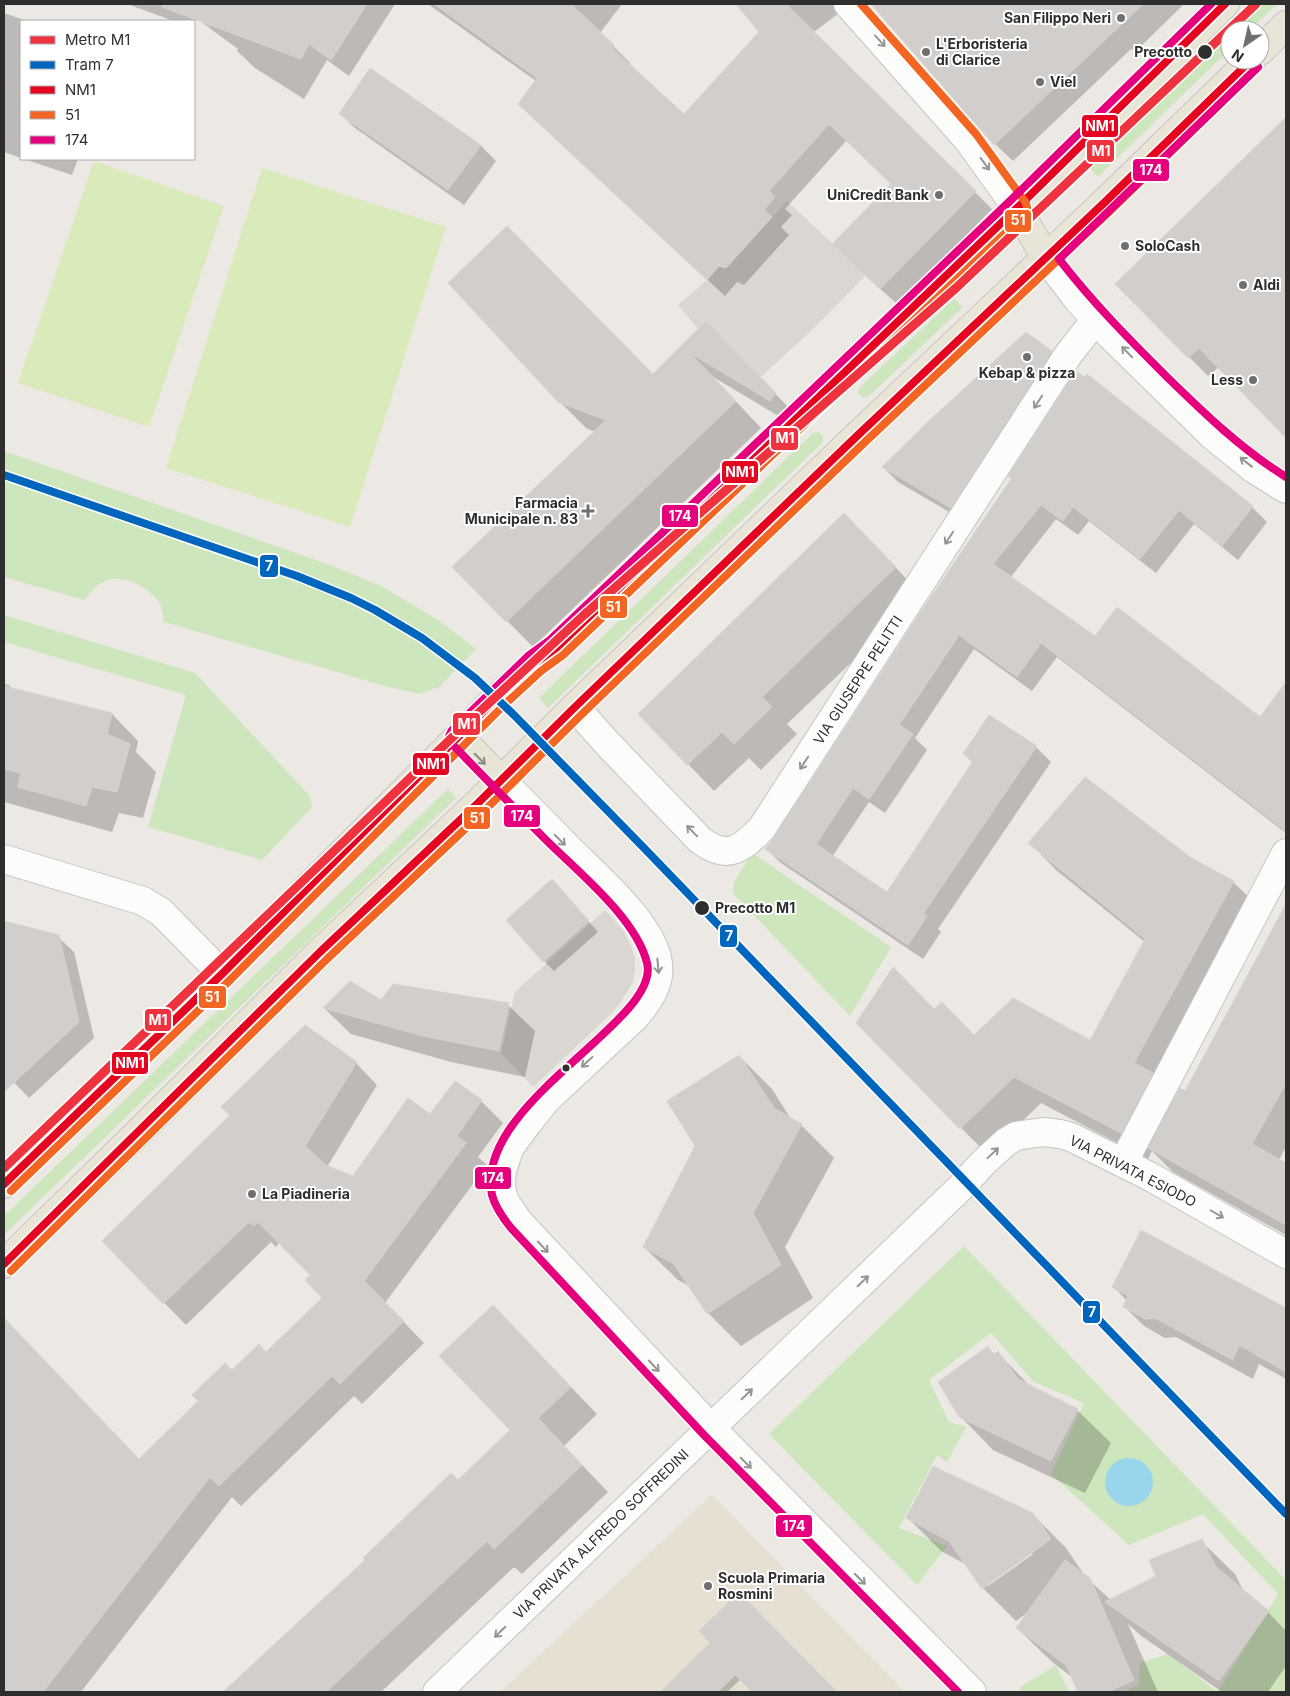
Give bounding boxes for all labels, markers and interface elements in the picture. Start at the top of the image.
place label: San Filippo Neri [1004,9,1111,26]
marker: San Filippo Neri [1115,12,1127,24]
legend [20,20,195,160]
north arrow [1220,20,1270,70]
text: Metro M1 [65,30,130,49]
one-way arrow [874,34,886,47]
place label: L'Erboristeria di Clarice [936,35,1028,68]
place label: Precotto [1134,43,1192,60]
marker: Precotto [1196,43,1214,61]
marker: L'Erboristeria di Clarice [920,46,932,58]
text: N [1228,46,1247,66]
text: Tram 7 [65,55,114,74]
place label: Viel [1050,73,1076,90]
marker: Viel [1034,76,1046,88]
text: NM1 [65,80,96,99]
text: 51 [65,105,80,124]
line badge: NM1 [1081,114,1119,138]
text: NM1 [1085,117,1115,134]
text: 174 [65,130,88,149]
line badge: M1 [1086,139,1115,163]
text: M1 [1091,142,1111,159]
one-way arrow [980,157,991,170]
line badge: 174 [1132,158,1170,182]
text: 174 [1140,161,1162,178]
place label: UniCredit Bank [827,186,930,203]
marker: UniCredit Bank [933,189,945,201]
line badge: 51 [1004,209,1032,233]
text: 51 [1011,211,1025,228]
place label: SoloCash [1135,237,1200,254]
marker: SoloCash [1119,240,1131,252]
place label: Aldi [1253,276,1280,293]
marker: Aldi [1237,279,1249,291]
one-way arrow [1121,346,1133,358]
marker: Kebap & pizza [1021,351,1033,363]
place label: Kebap & pizza [979,364,1075,381]
place label: Less [1211,371,1243,388]
marker: Less [1247,374,1259,386]
one-way arrow [1032,395,1043,409]
line badge: M1 [770,427,799,451]
text: M1 [775,429,795,446]
one-way arrow [1240,457,1253,468]
line badge: NM1 [721,460,759,484]
text: NM1 [725,463,755,480]
place label: Farmacia Municipale n. 83 [465,494,578,527]
line badge: 174 [661,504,699,528]
marker: Farmacia Municipale n. 83 [582,505,594,517]
text: 174 [669,507,691,524]
one-way arrow [944,531,954,545]
line badge: 7 [259,554,279,578]
text: 7 [265,557,273,574]
line badge: 51 [599,595,628,619]
text: 51 [606,598,620,615]
street label: VIA GIUSEPPE PELITTI [810,612,906,747]
line badge: M1 [452,712,481,736]
text: M1 [457,715,477,732]
line badge: NM1 [412,752,450,776]
one-way arrow [474,752,486,765]
text: NM1 [416,755,446,772]
one-way arrow [799,756,809,770]
line badge: 174 [503,804,541,828]
line badge: 51 [463,806,491,830]
text: 174 [511,807,533,824]
text: 51 [470,809,484,826]
one-way arrow [686,825,698,837]
one-way arrow [554,833,566,846]
marker: Precotto M1 [693,899,711,917]
place label: Precotto M1 [715,899,795,916]
line badge: 7 [719,924,738,948]
text: 7 [725,927,733,944]
one-way arrow [653,958,662,974]
line badge: 51 [198,985,227,1009]
text: 51 [205,988,219,1005]
line badge: M1 [144,1008,172,1032]
text: M1 [148,1011,168,1028]
line badge: NM1 [111,1051,149,1075]
text: NM1 [115,1054,145,1071]
one-way arrow [581,1056,593,1068]
unlabelled marker [561,1063,571,1073]
street label: VIA PRIVATA ESIODO [1067,1131,1199,1210]
one-way arrow [987,1147,1000,1159]
line badge: 174 [474,1166,512,1190]
text: 174 [482,1169,504,1186]
place label: La Piadineria [262,1185,350,1202]
marker: La Piadineria [246,1188,258,1200]
one-way arrow [1209,1210,1224,1220]
one-way arrow [537,1241,549,1254]
one-way arrow [857,1275,870,1287]
line badge: 7 [1082,1300,1101,1324]
text: 7 [1088,1303,1096,1320]
one-way arrow [648,1360,659,1373]
one-way arrow [740,1388,753,1400]
street label: VIA PRIVATA ALFREDO SOFFREDINI [509,1445,692,1622]
one-way arrow [739,1457,752,1469]
line badge: 174 [775,1514,813,1538]
text: 174 [783,1517,805,1534]
place label: Scuola Primaria Rosmini [718,1569,825,1602]
one-way arrow [854,1572,866,1585]
marker: Scuola Primaria Rosmini [702,1580,714,1592]
one-way arrow [493,1626,506,1638]

